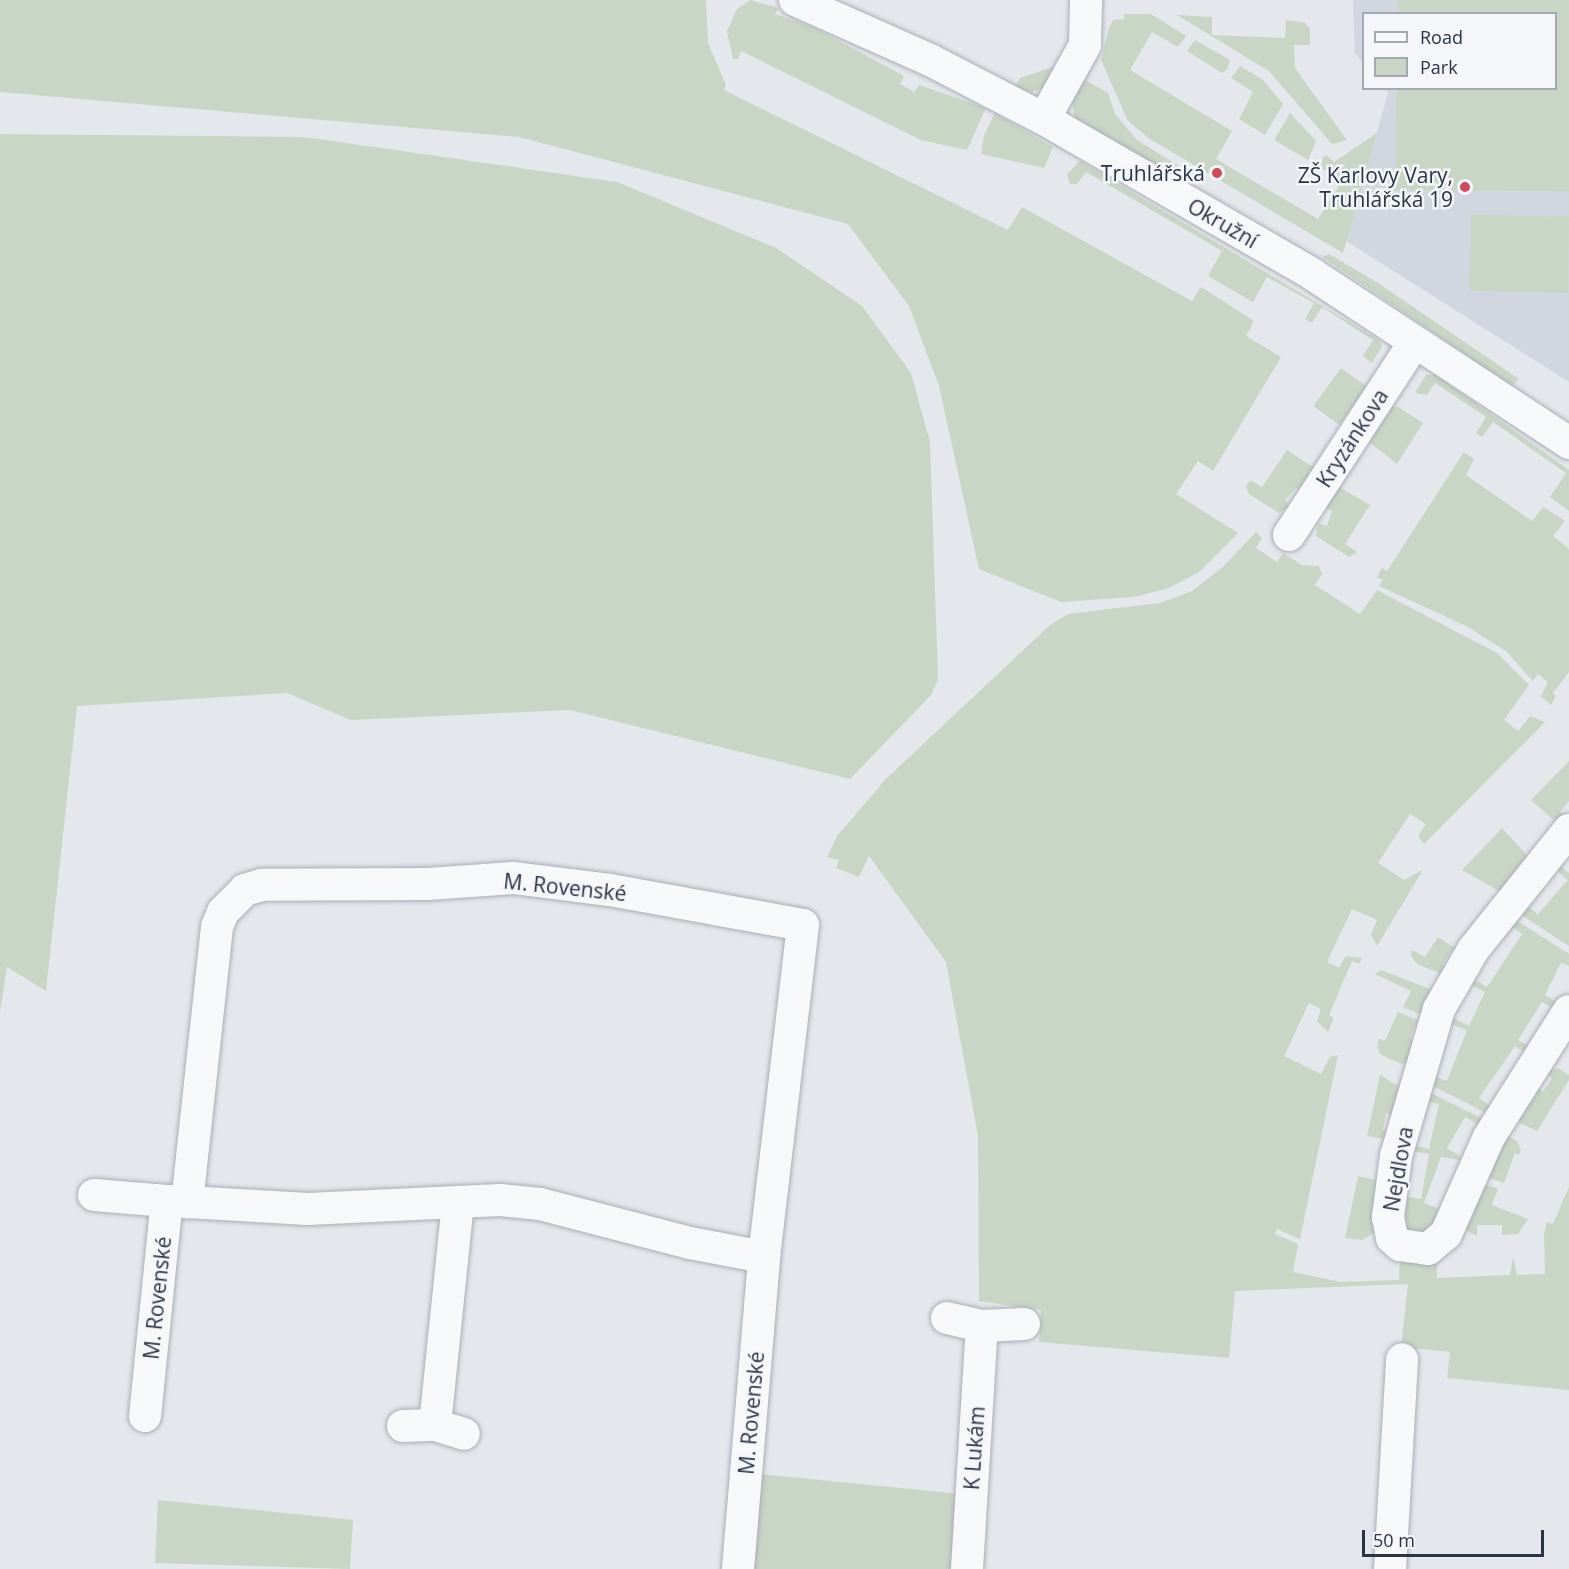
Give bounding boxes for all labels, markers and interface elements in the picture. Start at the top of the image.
legend [1362,12,1557,90]
text: Road [1420,25,1463,49]
text: Park [1420,55,1458,79]
place label: Truhlářská [1101,160,1205,186]
place label: ZŠ Karlovy Vary, Truhlářská 19 [1298,162,1453,212]
marker: Truhlářská [1210,166,1224,180]
marker: ZŠ Karlovy Vary, Truhlářská 19 [1458,180,1472,194]
street label: Okružní [1183,193,1263,253]
street label: Kryzánkova [1311,384,1393,492]
street label: M. Rovenské [502,868,628,906]
street label: Nejdlova [1378,1125,1418,1213]
street label: M. Rovenské [138,1235,176,1361]
street label: M. Rovenské [733,1350,769,1476]
street label: K Lukám [958,1405,990,1491]
scale bar [1365,1518,1546,1556]
text: 50 m [1373,1528,1415,1552]

